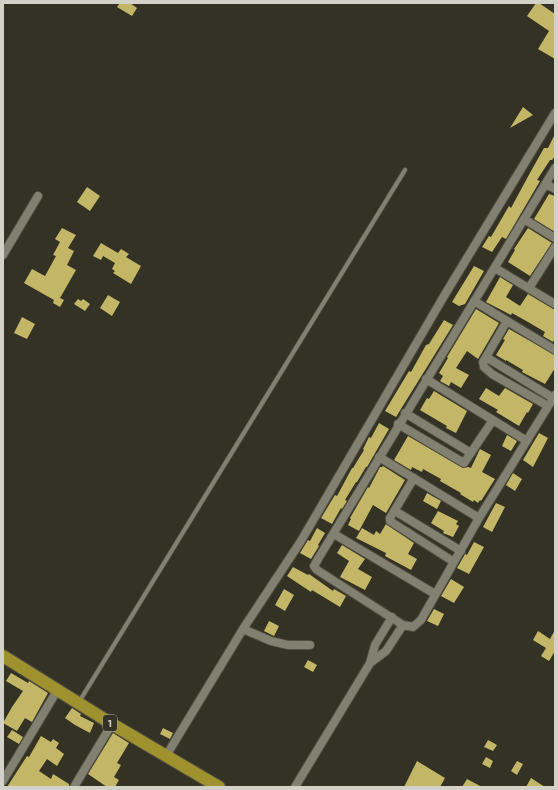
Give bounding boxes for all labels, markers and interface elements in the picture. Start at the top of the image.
road number: 1 [103,715,117,731]

